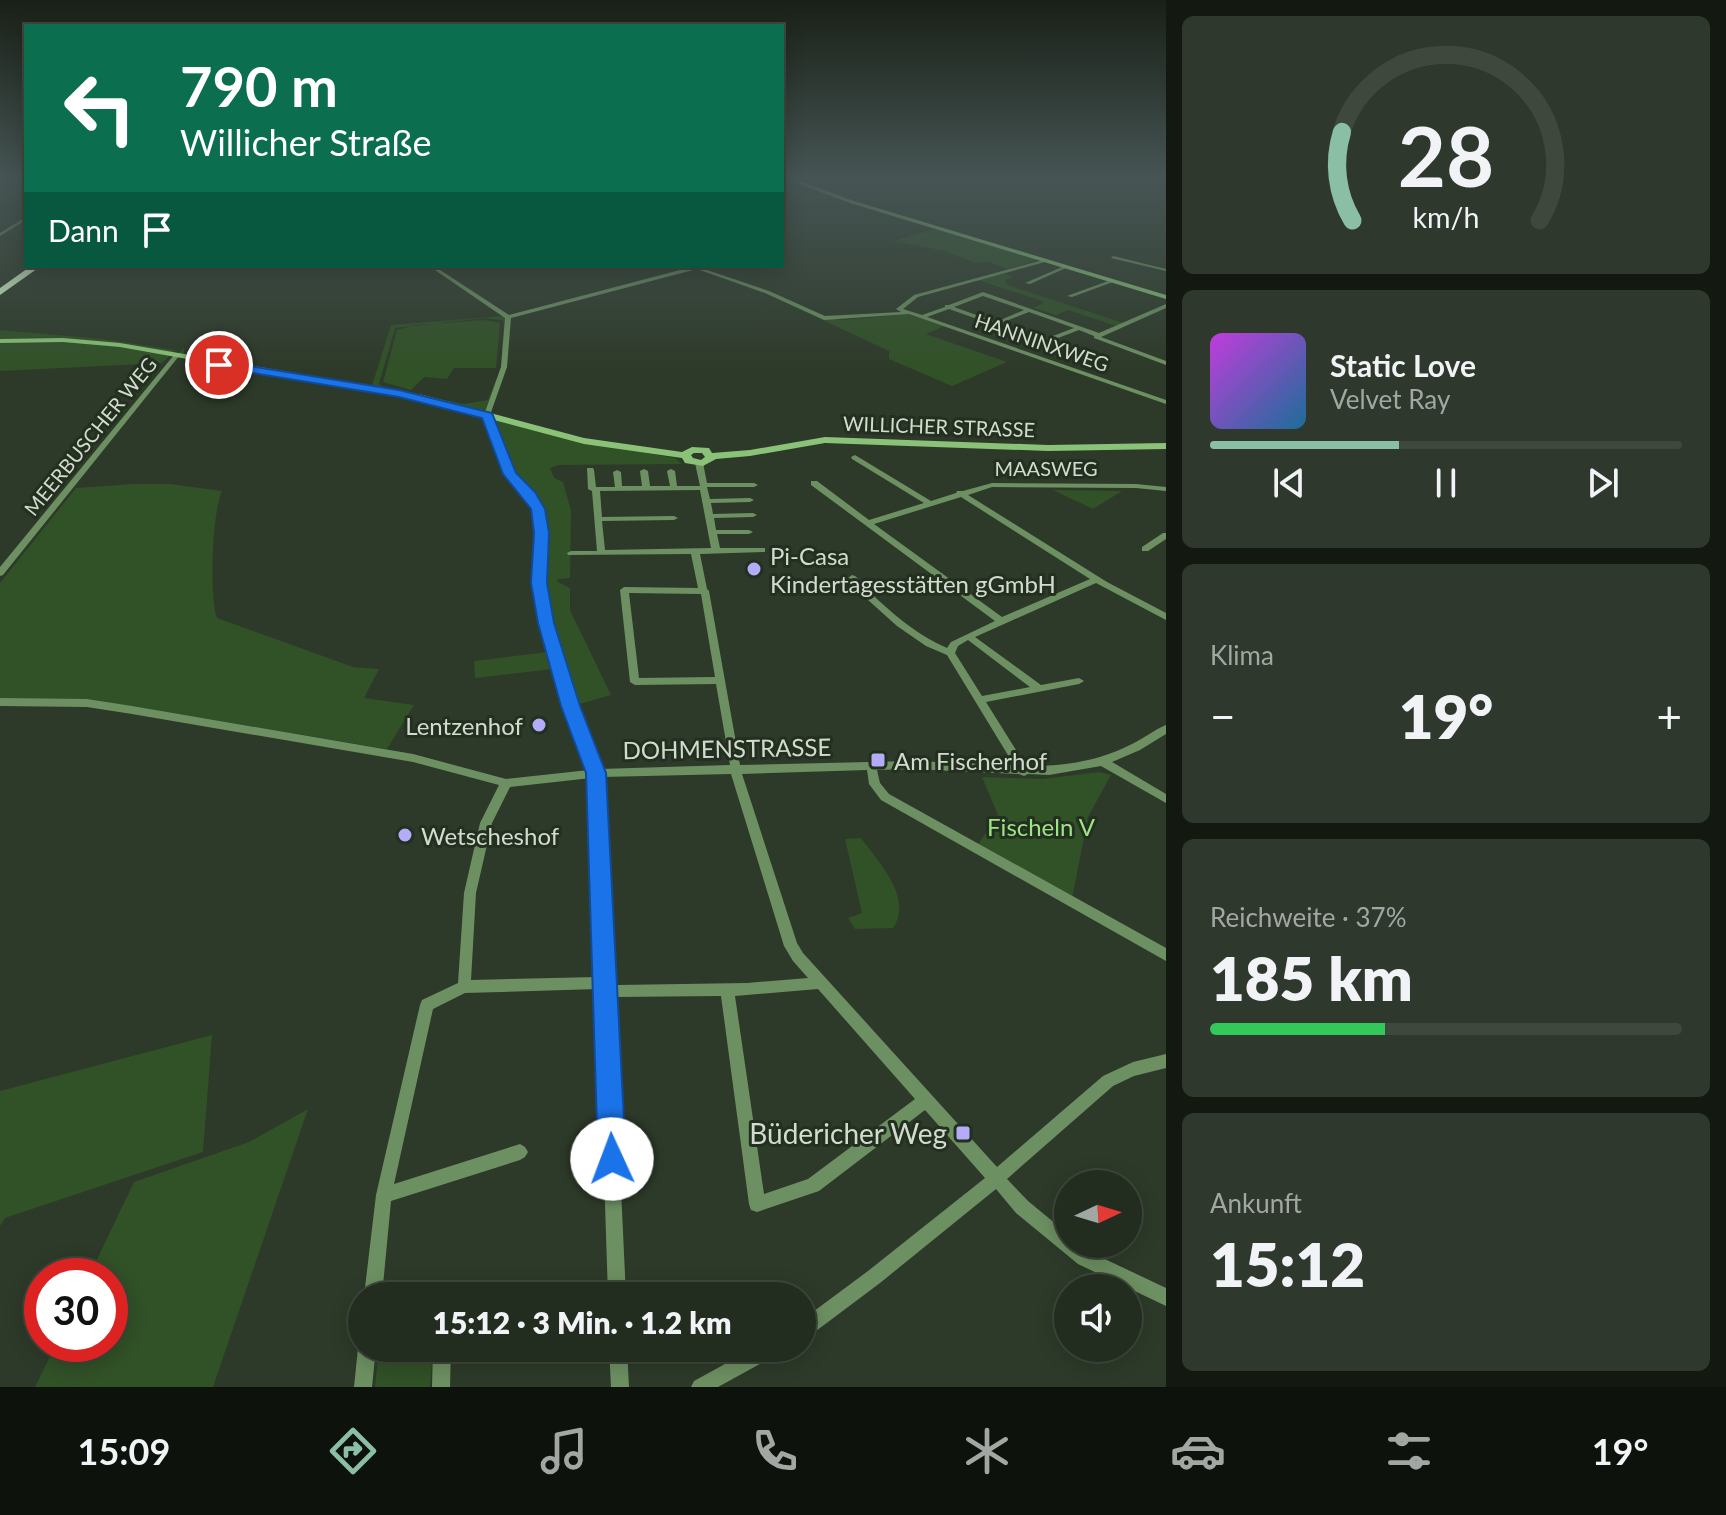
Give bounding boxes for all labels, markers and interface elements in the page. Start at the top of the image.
text: 790 m [180,52,338,119]
icon: left [48,56,152,160]
text: 28 [1398,105,1494,205]
text: Willicher Straße [180,120,432,164]
text: km/h [1413,200,1479,234]
icon: arrive [135,208,179,252]
text: Dann [48,212,119,248]
street label: HANNINXWEG [972,308,1112,376]
pin [185,331,253,399]
icon: arrive [197,343,241,387]
text: Static Love [1330,347,1476,383]
street label: MEERBUSCHER WEG [19,352,161,520]
text: Velvet Ray [1330,383,1450,415]
street label: WILLICHER STRASSE [843,411,1035,441]
street label: MAASWEG [995,456,1098,480]
icon: previous [1267,461,1311,505]
icon: pause [1424,461,1468,505]
icon: next [1581,461,1625,505]
place label: Pi-Casa Kindertagesstätten gGmbH [770,541,1056,598]
marker: Pi-Casa Kindertagesstätten gGmbH [745,560,763,578]
text: Klima [1210,639,1274,671]
text: 19° [1399,680,1493,752]
text: − [1210,690,1236,742]
text: + [1656,690,1682,742]
place label: Lentzenhof [405,711,524,740]
marker: Lentzenhof [530,716,548,734]
street label: DOHMENSTRASSE [622,732,832,764]
place label: Am Fischerhof [894,746,1048,775]
marker: Am Fischerhof [869,751,887,769]
park label: Fischeln V [987,812,1096,841]
place label: Wetscheshof [421,821,560,850]
marker: Wetscheshof [396,826,414,844]
text: Reichweite · 37% [1210,901,1407,933]
text: 185 km [1210,942,1413,1014]
place label: Büdericher Weg [749,1116,947,1150]
position arrow [570,1117,654,1201]
marker: Büdericher Weg [954,1124,972,1142]
north arrow [1054,1170,1142,1258]
map controls [1054,1170,1142,1362]
text: Ankunft [1210,1187,1302,1219]
text: 15:12 [1210,1228,1365,1300]
speed limit sign: 30 [24,1258,128,1362]
button: sound [1054,1274,1142,1362]
text: 15:12 · 3 Min. · 1.2 km [433,1304,731,1340]
icon: directions [325,1423,381,1479]
icon: music [536,1423,592,1479]
icon: phone [747,1423,803,1479]
icon: climate [959,1423,1015,1479]
icon: car [1170,1423,1226,1479]
icon: filters [1381,1423,1437,1479]
text: 15:09 [78,1429,170,1473]
text: 19° [1592,1429,1648,1473]

